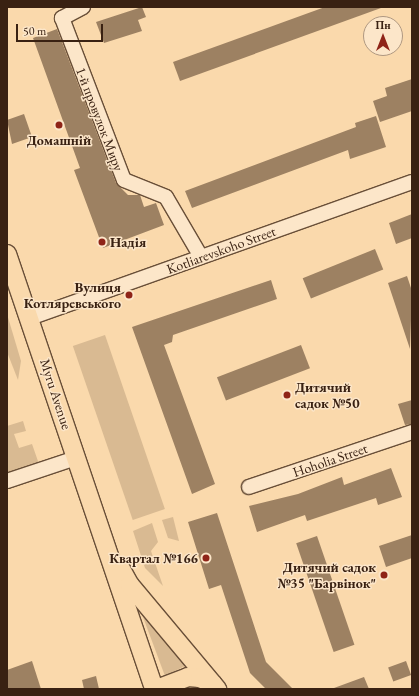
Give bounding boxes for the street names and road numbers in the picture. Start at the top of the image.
street label: 1-й провулок Миру [73,65,127,173]
street label: Kotliarevskoho Street [164,222,278,278]
street label: Myru Avenue [37,357,75,431]
street label: Hoholia Street [290,439,370,481]

